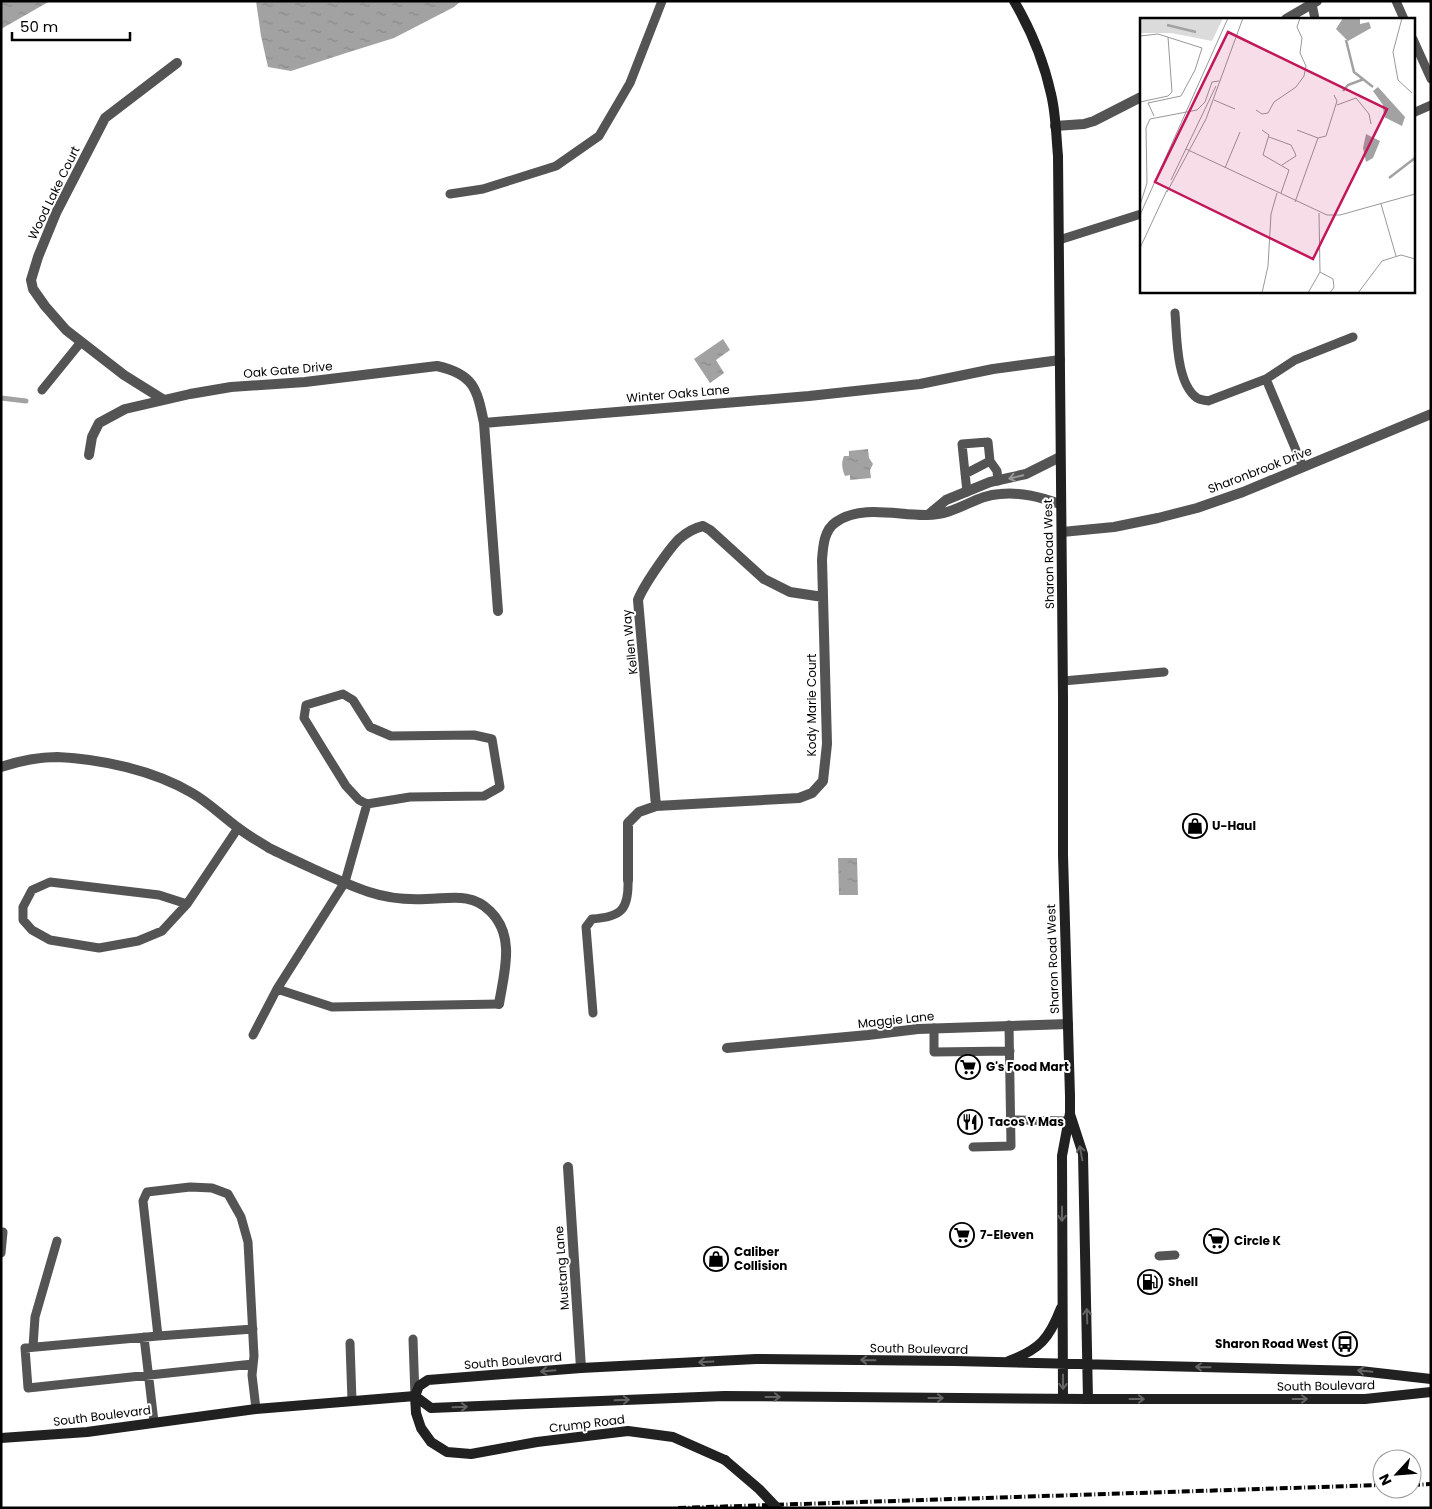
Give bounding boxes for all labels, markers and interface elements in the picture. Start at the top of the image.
scale bar [12,10,130,42]
text: 50 m [20,16,58,37]
inset map [1140,18,1414,292]
street label: Wood Lake Court [24,143,84,242]
street label: Oak Gate Drive [243,357,333,382]
street label: Winter Oaks Lane [626,381,730,406]
street label: Sharonbrook Drive [1205,442,1314,497]
one-way arrow [1008,473,1024,482]
street label: Sharon Road West [1039,499,1058,609]
street label: Kellen Way [618,608,641,675]
street label: Kody Marie Court [803,654,820,756]
shop icon: U-Haul [1182,813,1208,839]
place label: U-Haul [1212,817,1256,834]
street label: Sharon Road West [1042,904,1063,1014]
street label: Maggie Lane [857,1007,935,1032]
supermarket icon: G's Food Mart [955,1054,981,1080]
place label: G's Food Mart [986,1058,1069,1075]
restaurant icon: Tacos Y Mas [957,1109,983,1135]
place label: Tacos Y Mas [988,1113,1064,1130]
one-way arrow [1076,1146,1086,1162]
one-way arrow [1057,1206,1067,1222]
supermarket icon: 7-Eleven [949,1222,975,1248]
street label: Mustang Lane [550,1225,573,1311]
place label: 7-Eleven [980,1226,1034,1243]
supermarket icon: Circle K [1203,1228,1229,1254]
place label: Circle K [1234,1232,1282,1249]
place label: Caliber Collision [734,1243,787,1274]
shop icon: Caliber Collision [703,1246,729,1272]
fuel station icon: Shell [1137,1269,1163,1295]
place label: Shell [1168,1273,1198,1290]
one-way arrow [1082,1308,1092,1324]
bus stop icon: Sharon Road West [1332,1331,1358,1357]
place label: Sharon Road West [1215,1335,1328,1352]
street label: South Boulevard [870,1339,968,1358]
street label: South Boulevard [463,1348,563,1373]
one-way arrow [860,1355,876,1365]
one-way arrow [698,1357,714,1366]
one-way arrow [1195,1362,1211,1372]
one-way arrow [540,1366,556,1376]
one-way arrow [1357,1367,1373,1376]
one-way arrow [1058,1373,1068,1389]
street label: South Boulevard [1277,1376,1375,1395]
one-way arrow [764,1392,781,1402]
one-way arrow [927,1393,943,1403]
one-way arrow [1128,1394,1145,1404]
one-way arrow [1291,1394,1307,1404]
one-way arrow [614,1396,630,1405]
street label: South Boulevard [52,1401,152,1430]
one-way arrow [451,1402,467,1411]
street label: Crump Road [548,1410,626,1437]
north arrow [1372,1449,1422,1499]
text: N [1374,1471,1397,1489]

